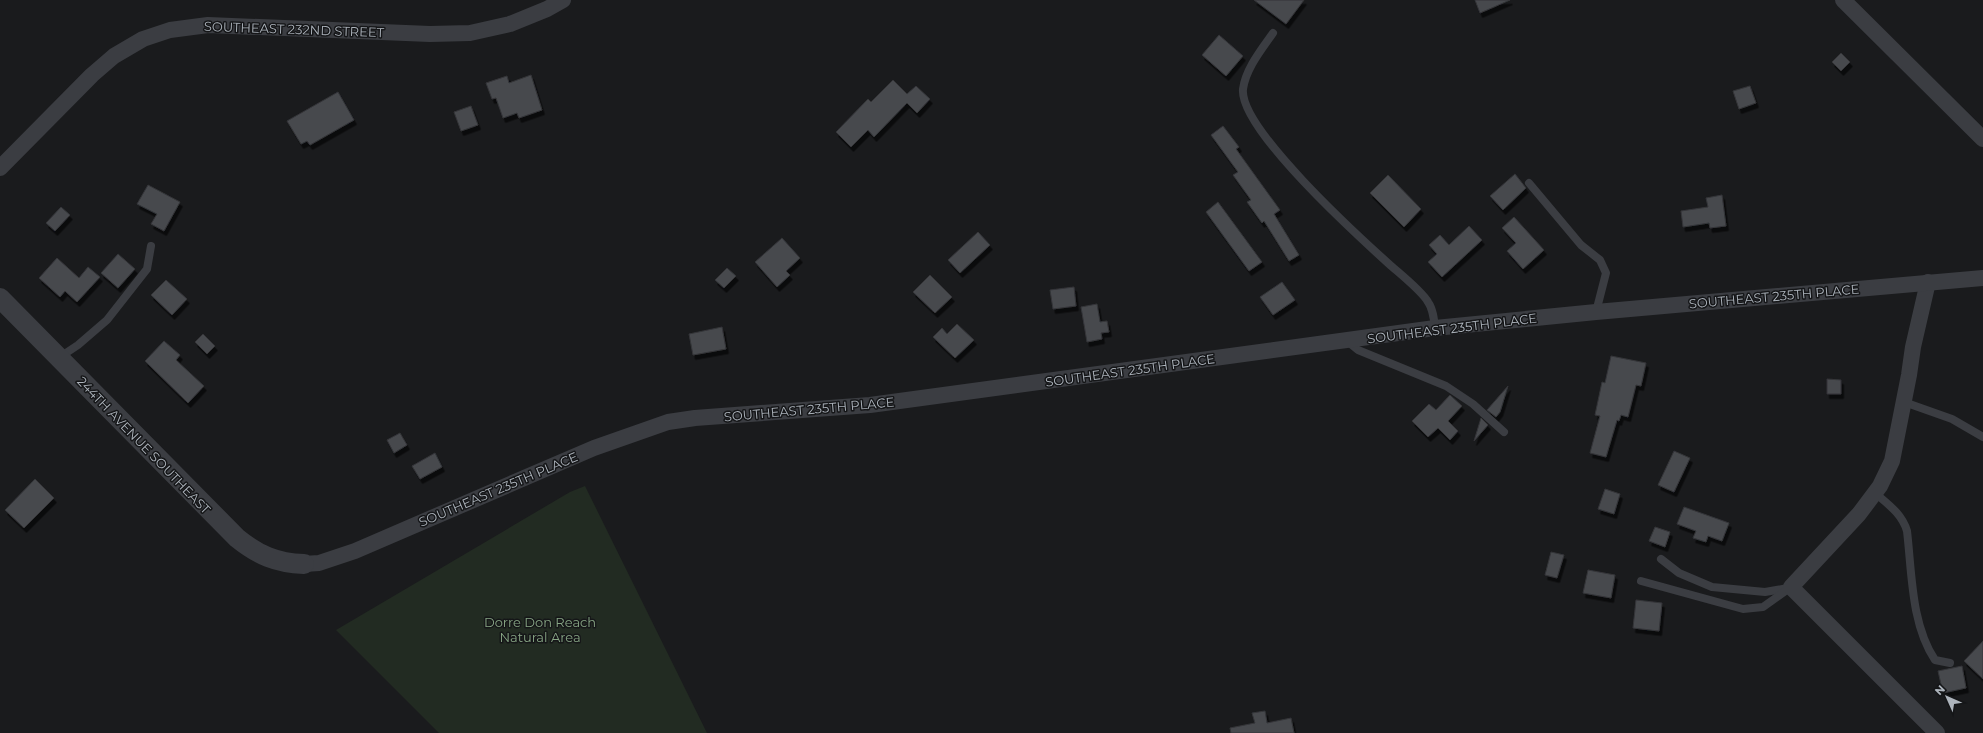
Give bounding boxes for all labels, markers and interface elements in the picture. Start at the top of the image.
street label: SOUTHEAST 232ND STREET [204,18,385,40]
street label: SOUTHEAST 235TH PLACE [1688,281,1860,311]
street label: SOUTHEAST 235TH PLACE [1366,310,1538,346]
street label: SOUTHEAST 235TH PLACE [1044,350,1216,390]
street label: 244TH AVENUE SOUTHEAST [74,373,214,517]
street label: SOUTHEAST 235TH PLACE [723,394,895,424]
street label: SOUTHEAST 235TH PLACE [416,448,580,530]
park label: Dorre Don Reach Natural Area [484,614,596,645]
north arrow [1927,677,1967,717]
text: N [1932,682,1948,698]

